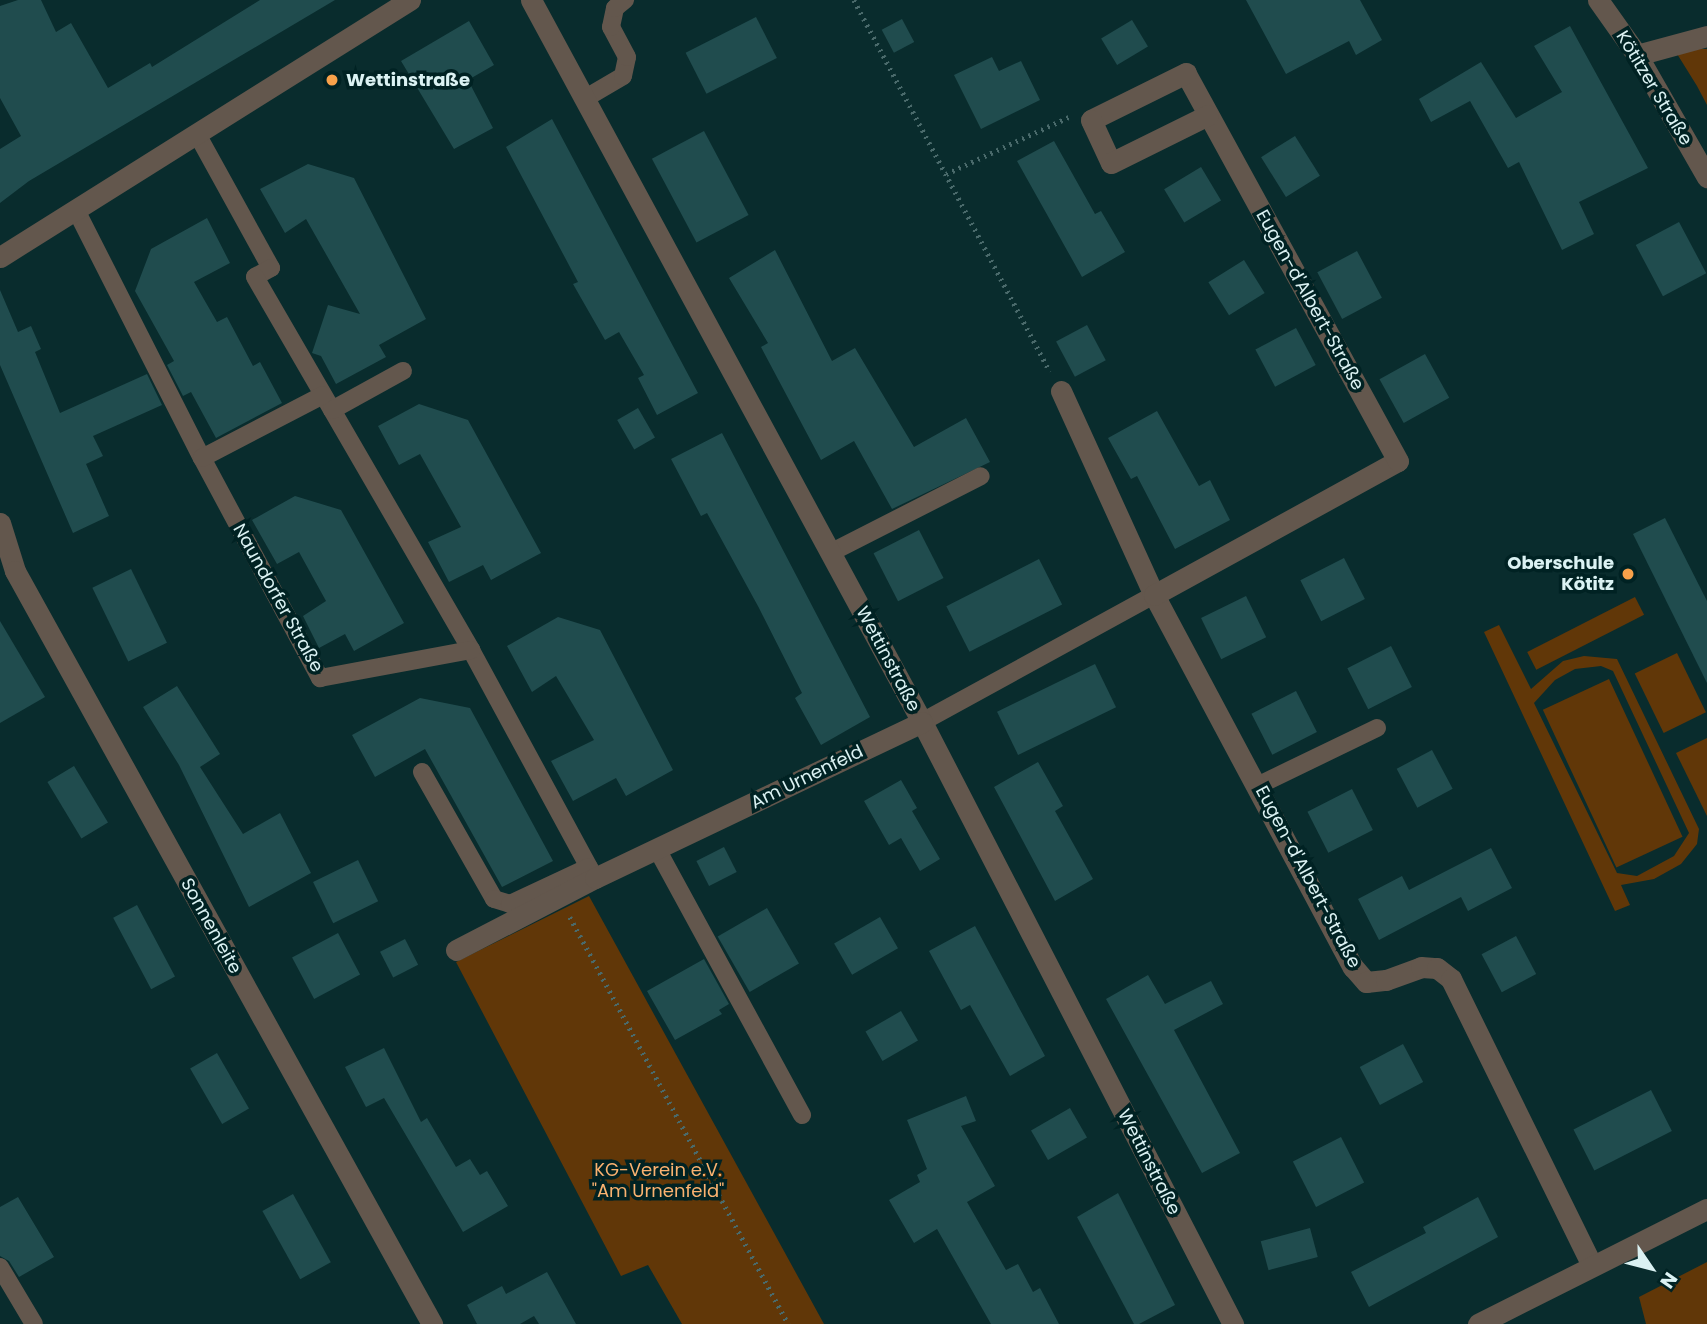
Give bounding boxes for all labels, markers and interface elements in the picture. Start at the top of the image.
street label: Kötitzer Straße [1611,27,1697,149]
place label: Wettinstraße [346,69,470,91]
marker: Wettinstraße [324,72,340,88]
street label: Eugen-d'Albert-Straße [1251,206,1369,394]
street label: Naundorfer Straße [228,520,328,676]
place label: Oberschule Kötitz [1507,553,1614,596]
marker: Oberschule Kötitz [1620,566,1636,582]
street label: Wettinstraße [851,603,925,715]
street label: Am Urnenfeld [747,741,867,813]
street label: Eugen-d'Albert-Straße [1251,782,1365,972]
street label: Sonnenleite [176,875,246,977]
street label: Wettinstraße [1113,1105,1185,1219]
park label: KG-Verein e.V. "Am Urnenfeld" [592,1160,724,1202]
north arrow [1616,1233,1686,1303]
text: N [1653,1267,1684,1294]

